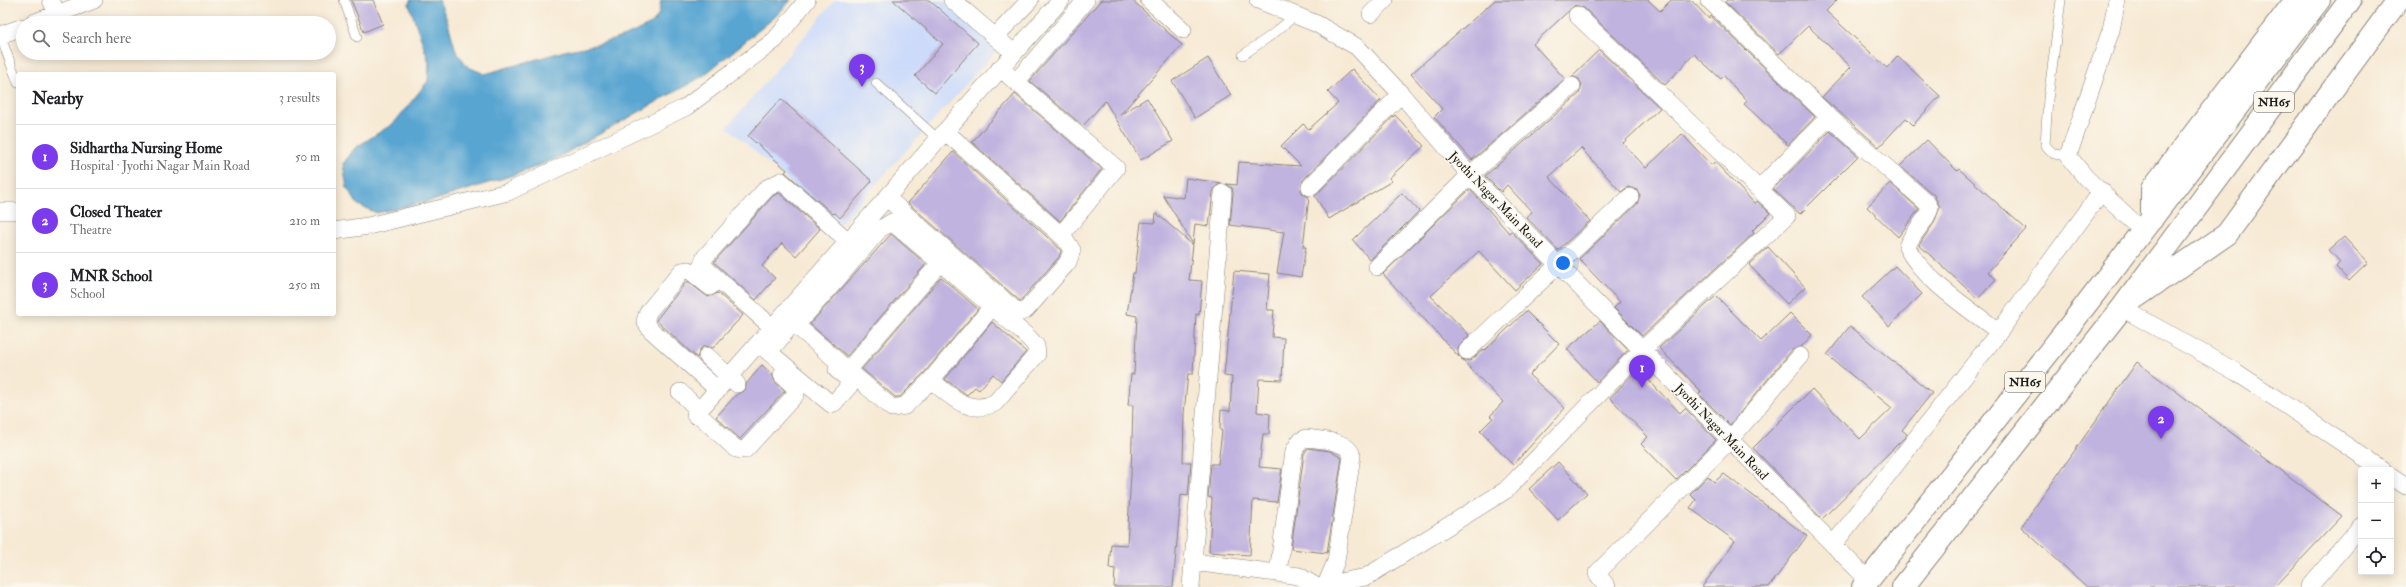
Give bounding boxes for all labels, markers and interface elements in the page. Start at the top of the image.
search box [16,16,336,60]
icon: search [30,27,52,49]
text: Search here [62,29,131,48]
pin: 3 [849,54,875,87]
text: Nearby [32,88,83,109]
text: 3 results [279,90,320,106]
road number: NH65 [2254,92,2294,112]
text: Sidhartha Nursing Home [70,139,222,158]
street label: Jyothi Nagar Main Road [1444,147,1546,252]
text: 1 [43,149,47,165]
text: 50 m [295,149,320,165]
text: Hospital · Jyothi Nagar Main Road [70,158,250,174]
text: Closed Theater [70,203,162,222]
text: 2 [42,213,48,229]
text: 210 m [289,213,320,229]
text: Theatre [70,222,112,238]
your location [1553,253,1573,273]
text: MNR School [70,267,152,286]
text: 3 [43,277,48,293]
text: 250 m [288,277,320,293]
text: School [70,286,105,302]
pin: 1 [1629,355,1655,388]
road number: NH65 [2005,372,2045,392]
street label: Jyothi Nagar Main Road [1670,379,1772,484]
pin: 2 [2148,406,2174,439]
map controls [2358,467,2394,575]
button: + [2358,467,2394,503]
button: − [2358,503,2394,539]
button: locate [2358,539,2394,575]

